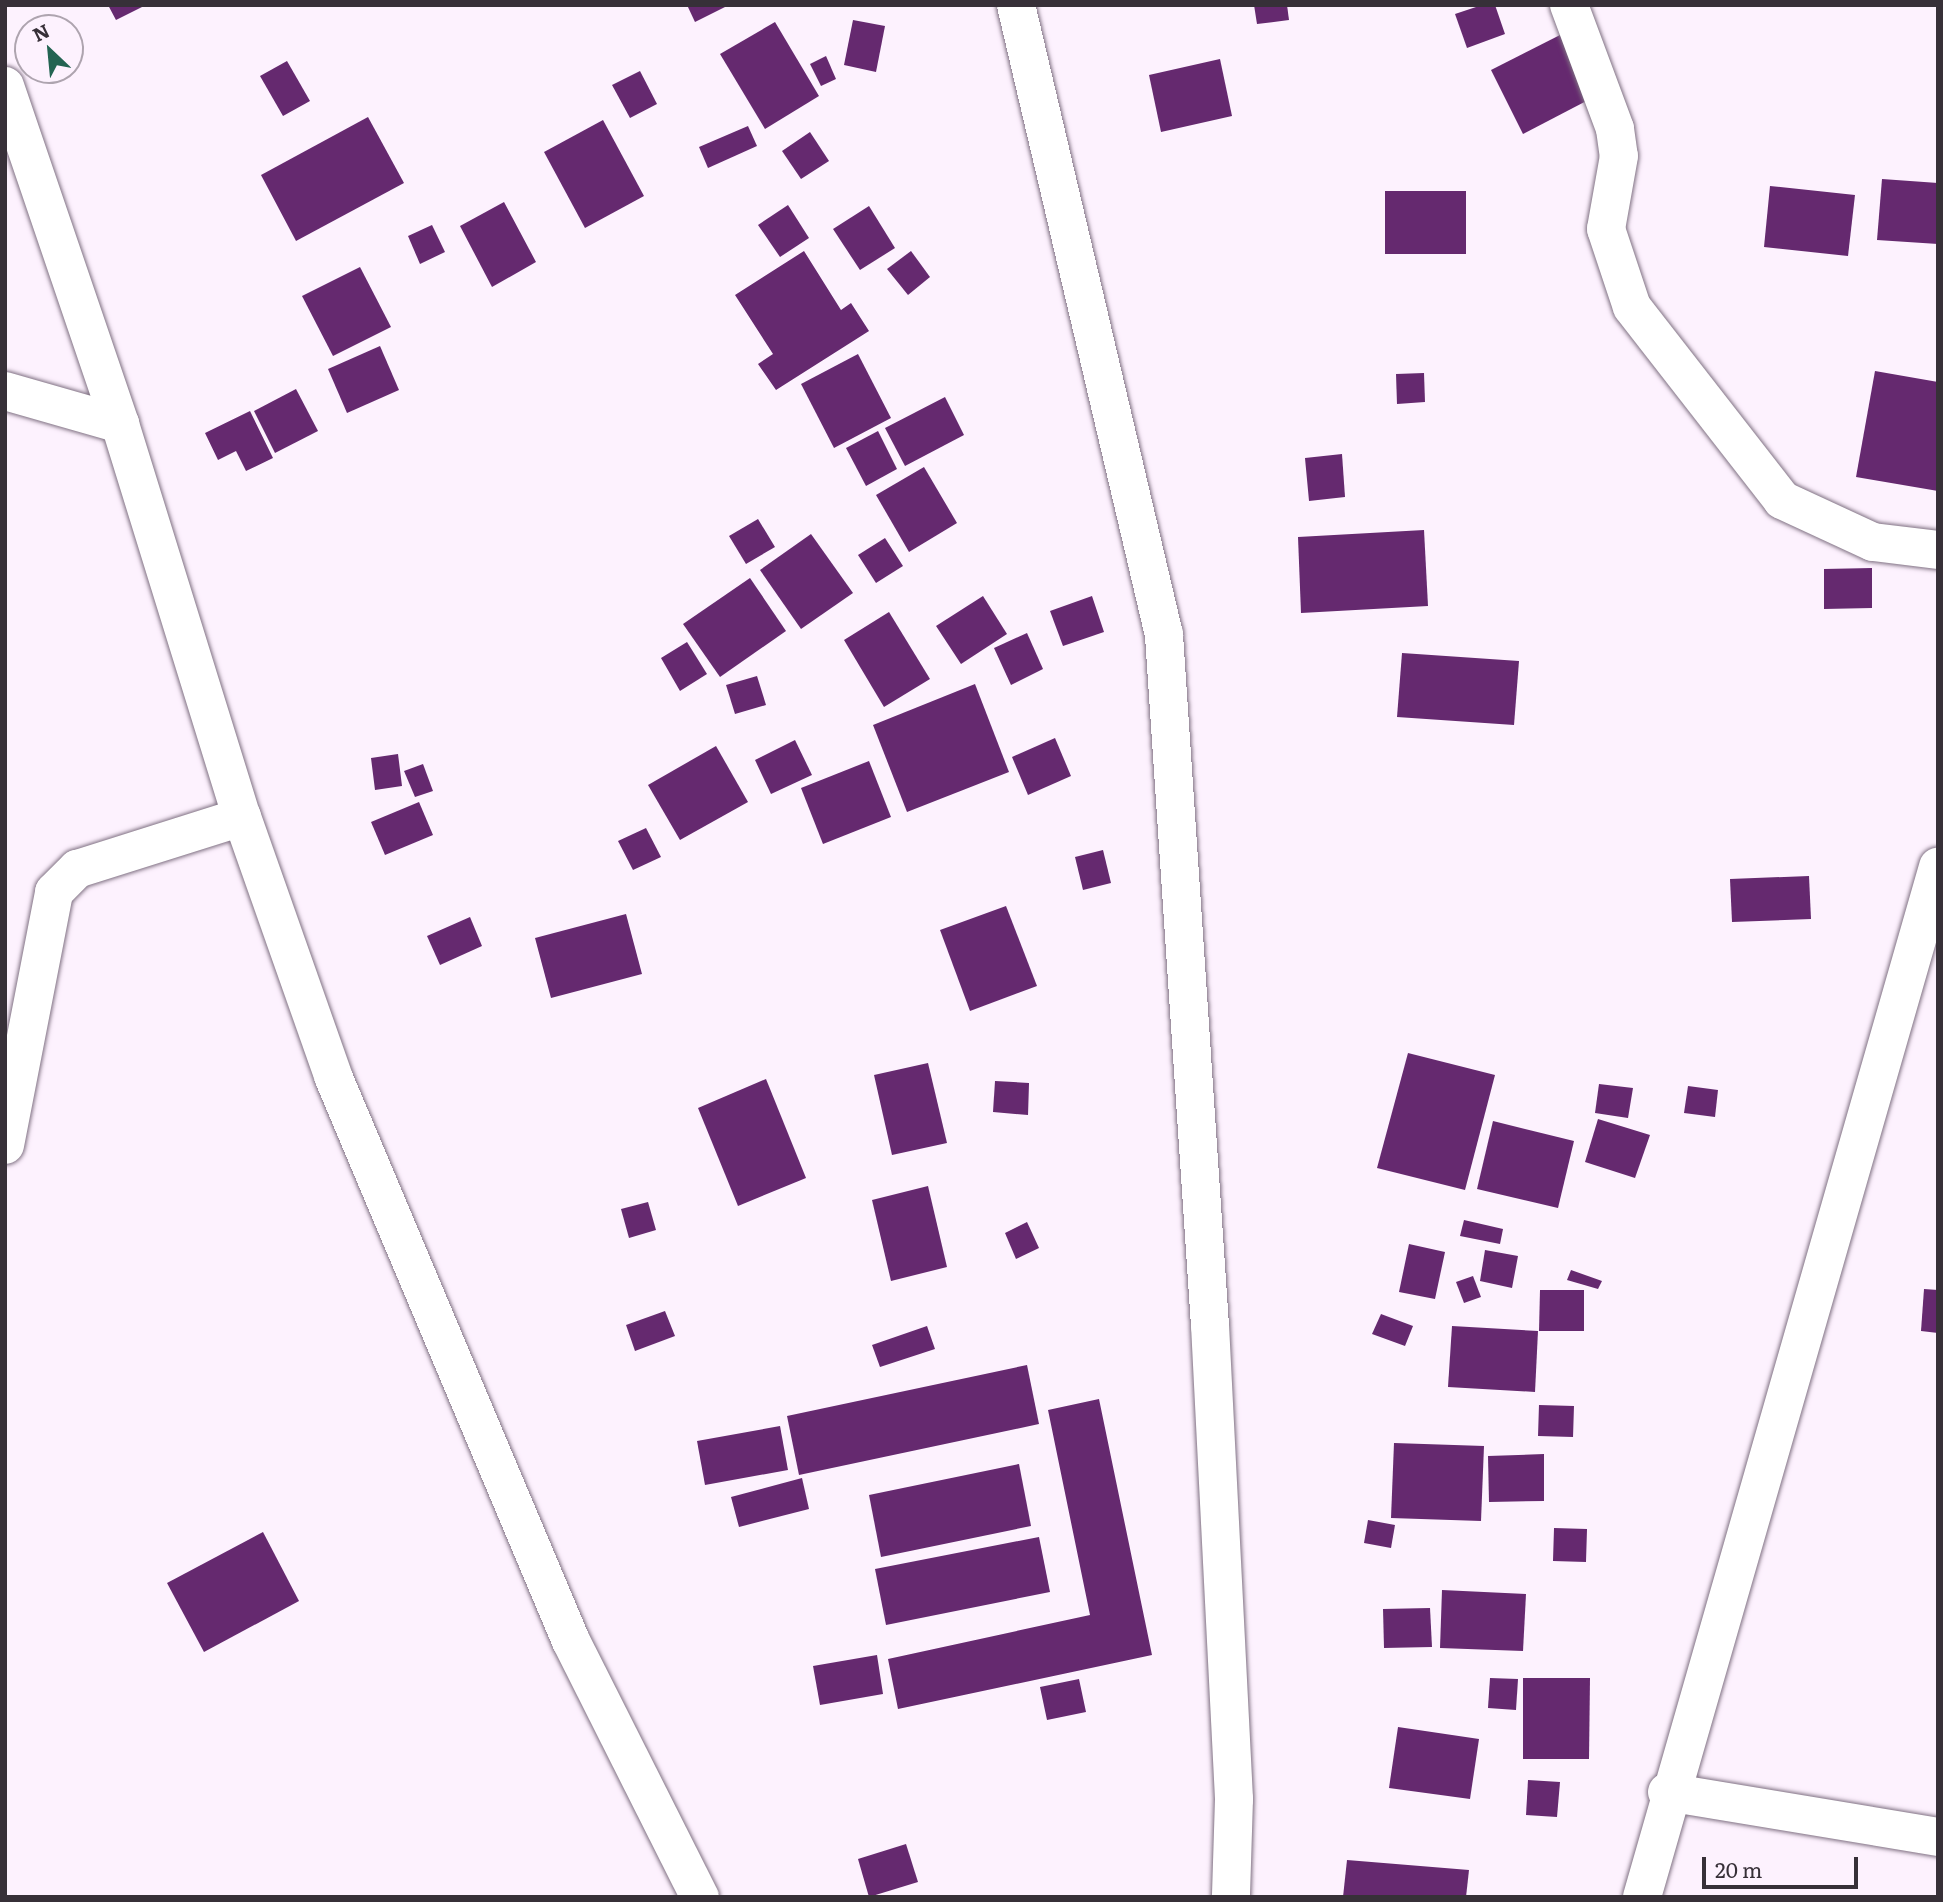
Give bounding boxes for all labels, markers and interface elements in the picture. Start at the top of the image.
north arrow [14,14,84,84]
text: N [27,16,54,48]
scale bar [1705,1842,1861,1886]
text: 20 m [1715,1853,1762,1884]

